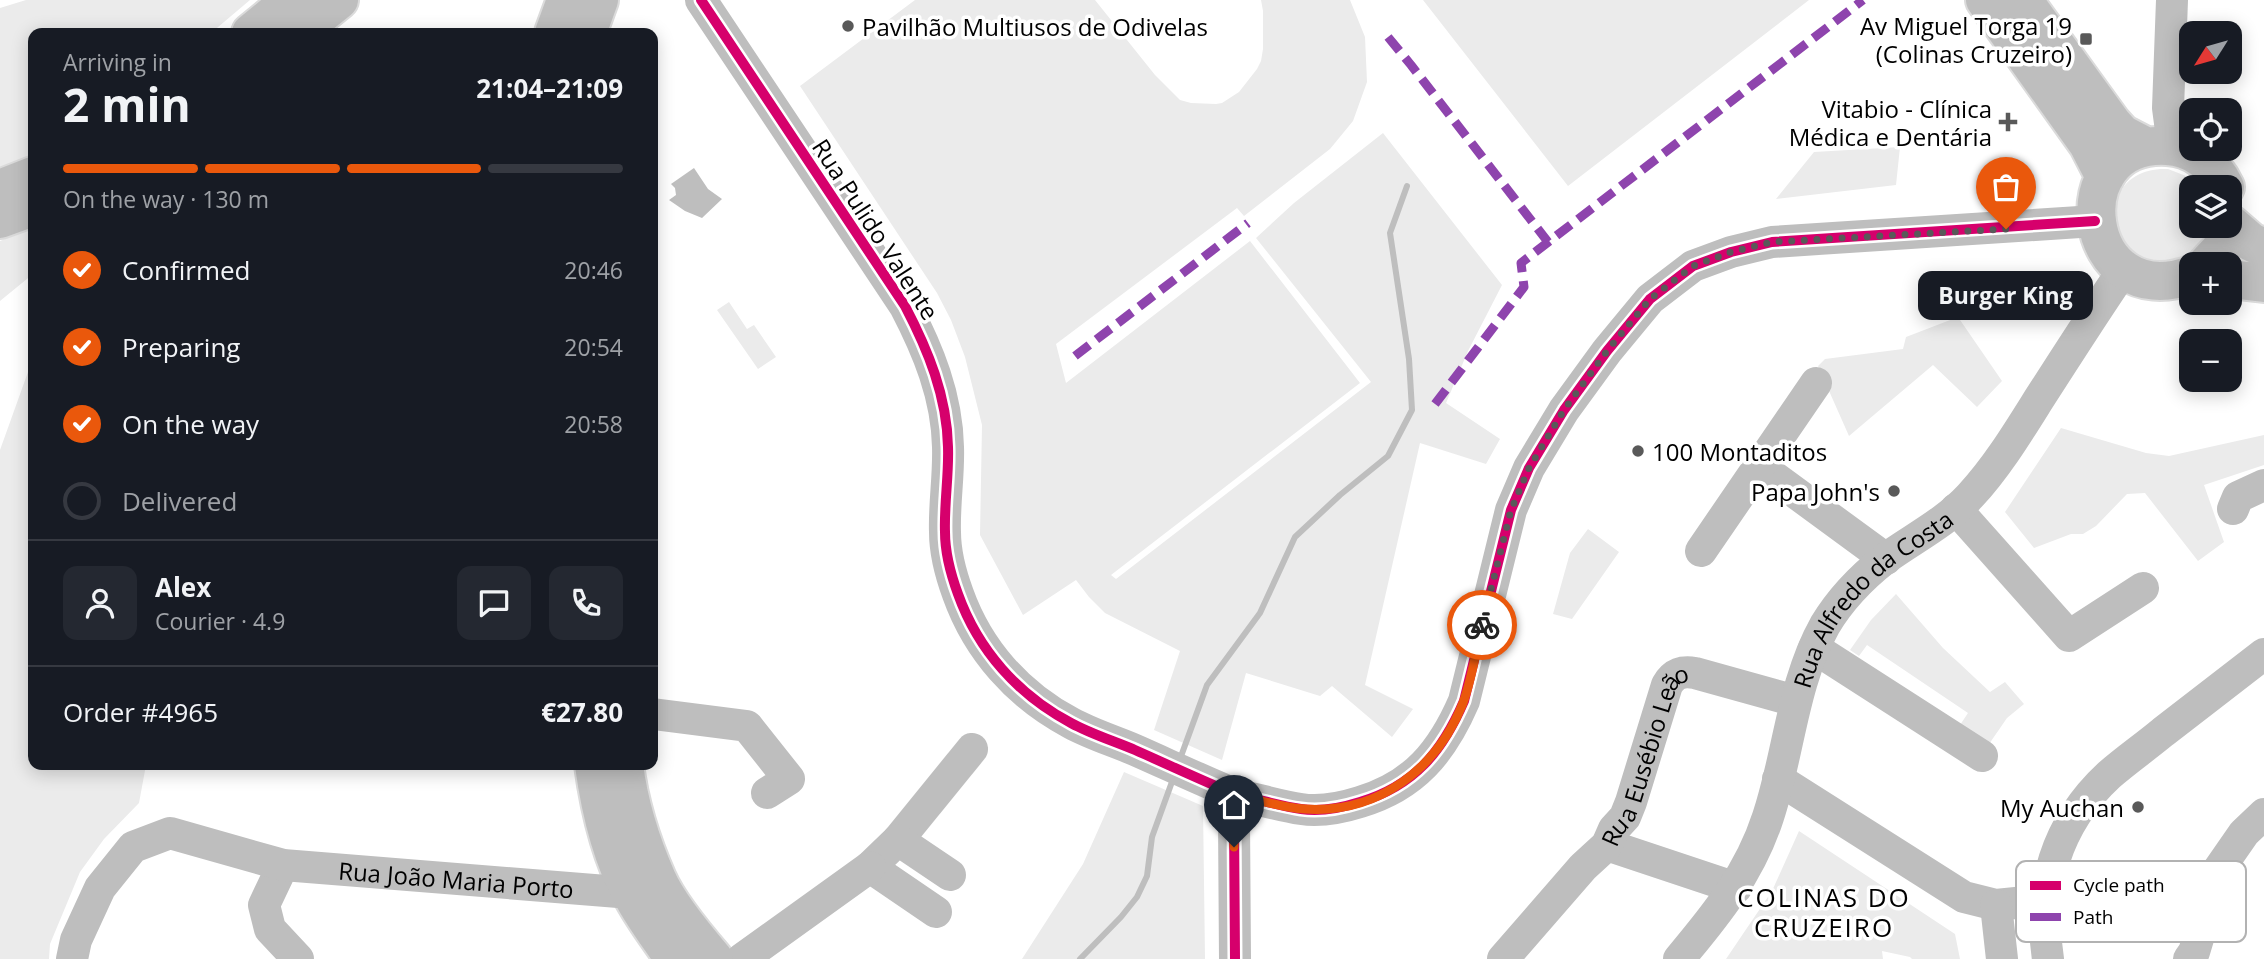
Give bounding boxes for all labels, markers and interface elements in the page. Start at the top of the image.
place label: Av Miguel Torga 19 (Colinas Cruzeiro) [1860,9,2072,70]
place label: Pavilhão Multiusos de Odivelas [862,10,1208,43]
marker: Pavilhão Multiusos de Odivelas [840,18,856,34]
north arrow [2179,21,2242,84]
map controls [2179,21,2242,392]
marker: Av Miguel Torga 19 (Colinas Cruzeiro) [2078,31,2094,47]
text: Arriving in [63,46,172,78]
text: 21:04–21:09 [476,70,623,106]
text: 2 min [63,73,191,135]
place label: Vitabio - Clínica Médica e Dentária [1789,92,1992,153]
button: locate [2179,98,2242,161]
marker: Vitabio - Clínica Médica e Dentária [1998,112,2018,132]
street label: Rua Pulido Valente [805,132,947,326]
pin [1976,157,2036,229]
icon: bag [1987,168,2025,206]
button: layers [2179,175,2242,238]
text: On the way · 130 m [63,183,269,215]
icon: check [63,251,101,289]
text: Confirmed [122,252,250,288]
button: + [2179,252,2242,315]
text: 20:46 [564,254,623,286]
callout: Burger King [1918,271,2094,320]
text: Burger King [1938,279,2073,311]
icon: check [63,328,101,366]
text: Preparing [122,329,240,365]
button: − [2179,329,2242,392]
text: 20:54 [564,331,623,363]
icon: check [63,405,101,443]
text: On the way [122,406,259,442]
text: 20:58 [564,408,623,440]
place label: 100 Montaditos [1652,435,1827,468]
marker: 100 Montaditos [1630,443,1646,459]
place label: Papa John's [1751,475,1880,508]
text: Delivered [122,483,237,519]
marker: Papa John's [1886,483,1902,499]
street label: Rua Alfredo da Costa [1784,502,1959,692]
button: person [63,566,137,640]
button: chat [457,566,531,640]
button: phone [549,566,623,640]
text: Alex [155,569,211,605]
courier [1447,590,1517,660]
text: Courier · 4.9 [155,605,285,637]
icon: bike [1463,606,1501,644]
street label: Rua Eusébio Leão [1592,655,1692,851]
text: Order #4965 [63,694,218,730]
text: €27.80 [541,694,623,730]
pin [1204,775,1264,847]
icon: home [1215,786,1253,824]
place label: My Auchan [2000,791,2124,824]
marker: My Auchan [2130,799,2146,815]
street label: Rua João Maria Porto [337,853,575,905]
legend [2016,861,2246,942]
text: Cycle path [2073,872,2165,898]
district label: COLINAS DO CRUZEIRO [1737,879,1911,945]
text: Path [2073,904,2113,930]

